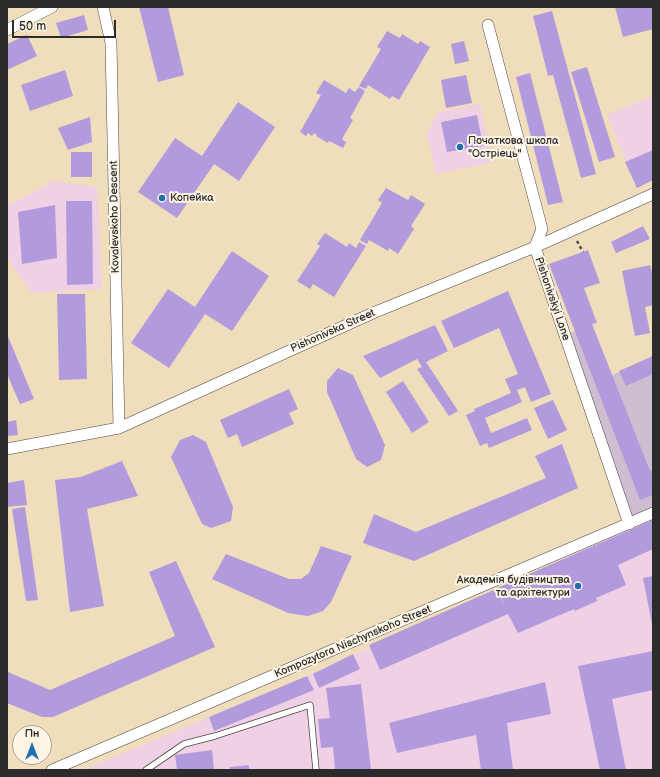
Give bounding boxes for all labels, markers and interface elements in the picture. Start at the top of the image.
scale bar [14,12,118,38]
text: 50 m [19,19,46,34]
place label: Початкова школа "Остріець" [468,134,558,160]
marker: Початкова школа "Остріець" [455,142,465,152]
street label: Kovalevskoho Descent [107,161,123,273]
place label: Копейка [170,191,214,205]
marker: Копейка [157,193,167,203]
street label: Pishonivskyi Lane [532,256,572,342]
street label: Pishonivska Street [289,306,377,356]
place label: Академія будівництва та архітектури [457,573,570,599]
marker: Академія будівництва та архітектури [573,581,583,591]
street label: Kompozytora Nischynskoho Street [273,603,433,681]
north arrow [12,725,52,765]
text: Пн [25,727,39,740]

